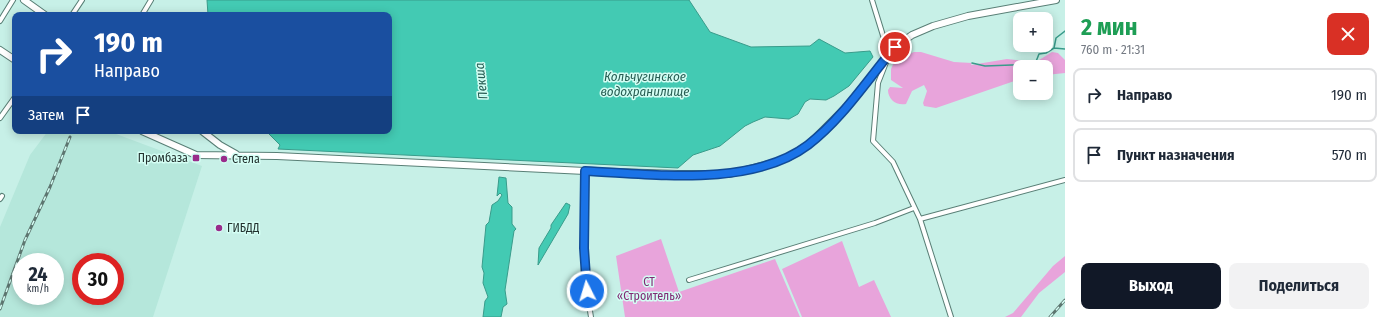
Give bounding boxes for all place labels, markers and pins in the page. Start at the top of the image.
pin [878,30,912,64]
place label: Промбаза [138,151,188,165]
place label: Стела [232,152,260,166]
marker: Промбаза [191,153,201,163]
marker: Стела [219,154,229,164]
place label: ГИБДД [227,221,260,235]
marker: ГИБДД [214,223,224,233]

